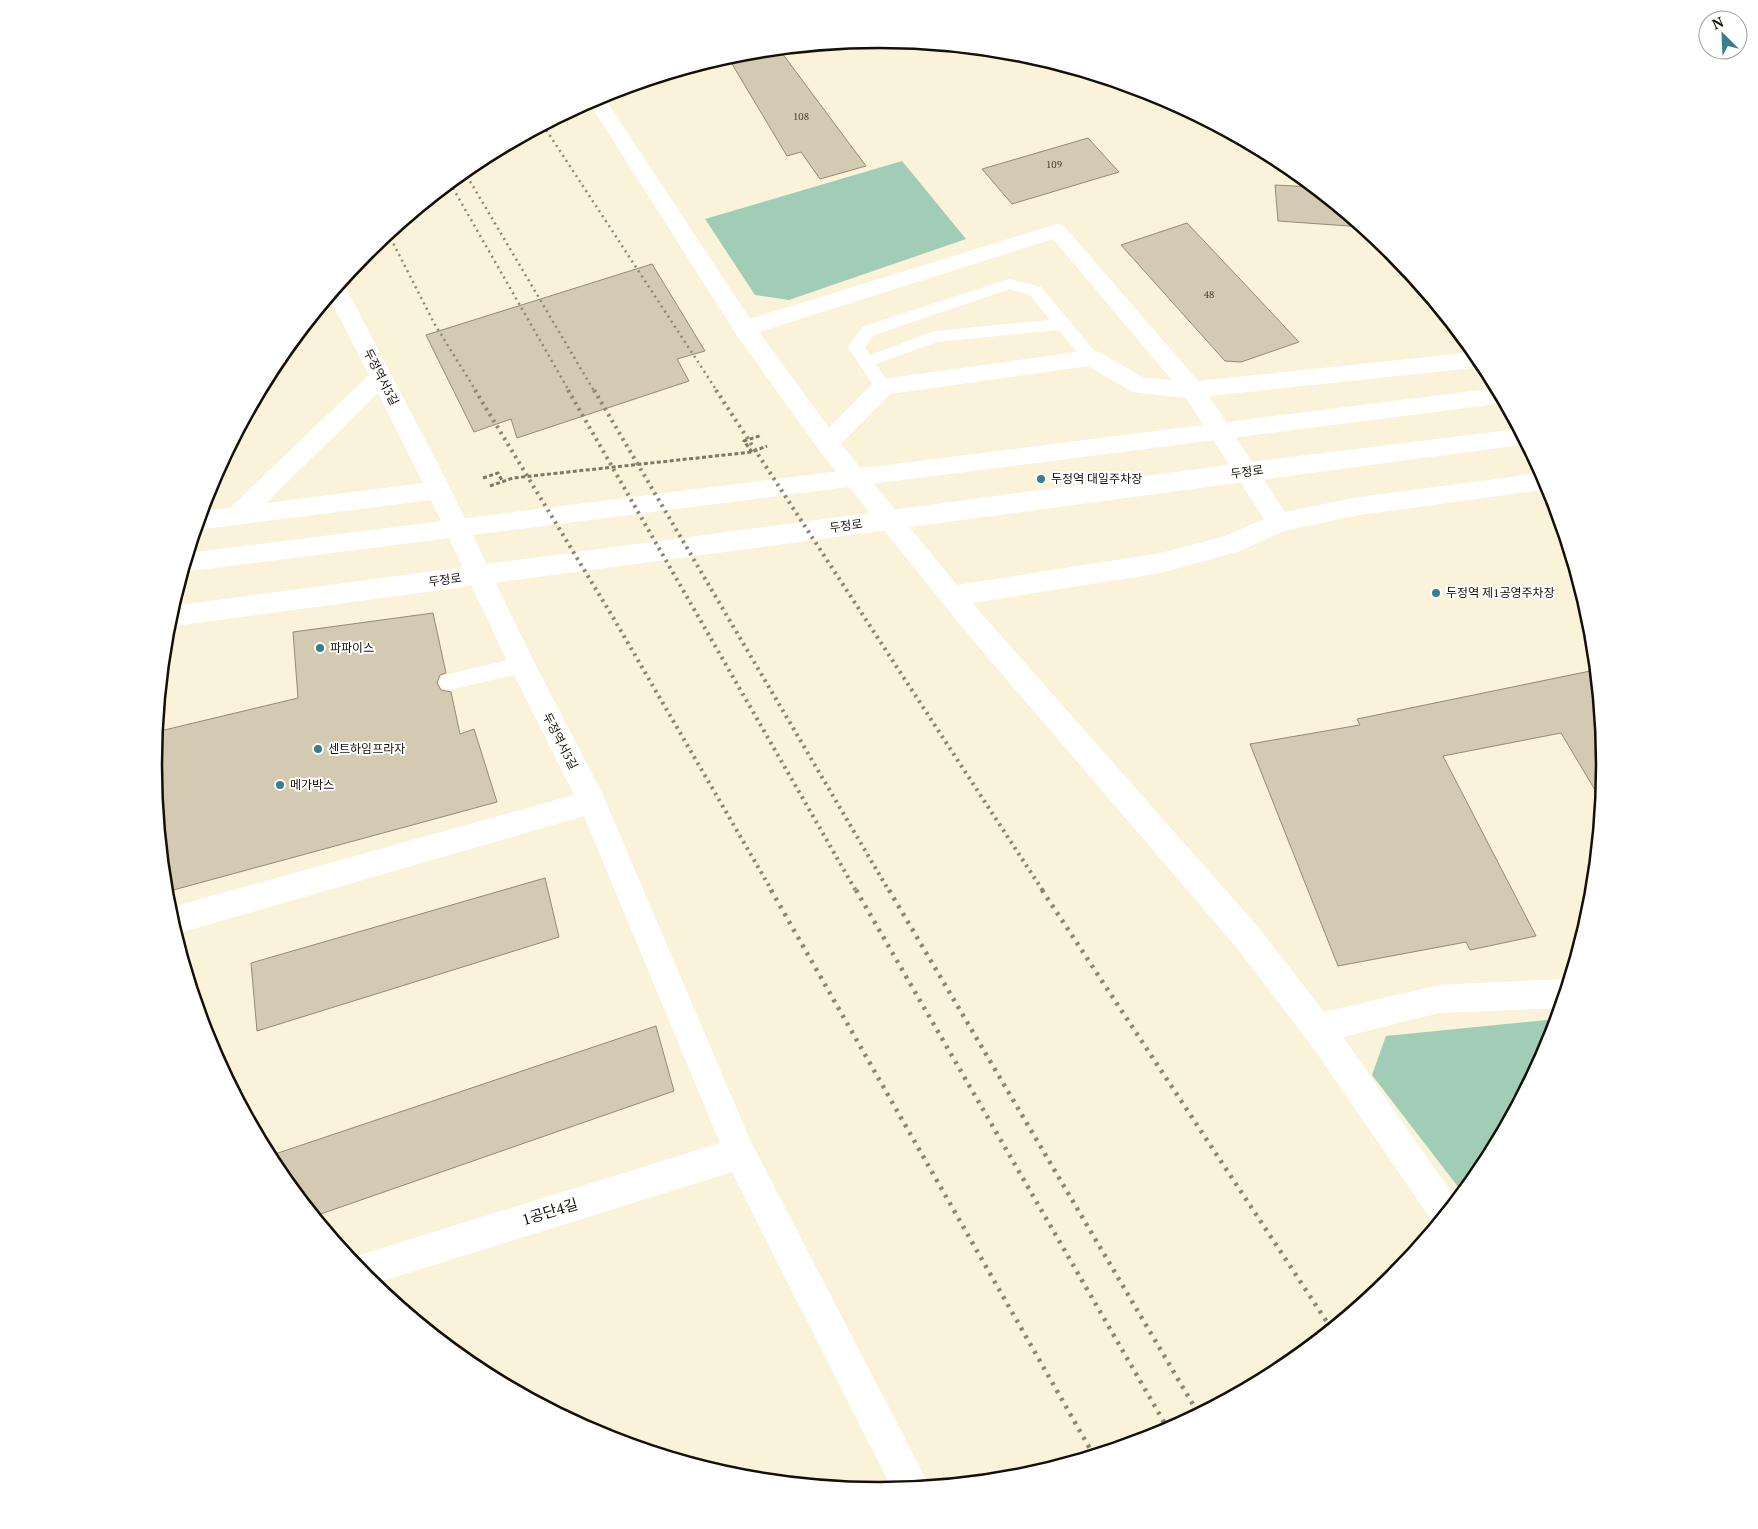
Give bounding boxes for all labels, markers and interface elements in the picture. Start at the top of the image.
north arrow [1698,10,1748,60]
text: N [1709,12,1727,34]
house number: 108 [793,110,809,123]
house number: 109 [1046,158,1062,171]
house number: 48 [1204,288,1214,301]
street label: 두정역서3길 [361,346,402,408]
street label: 두정로 [1229,462,1264,481]
place label: 두정역 대일주차장 [1051,471,1142,486]
marker: 두정역 대일주차장 [1035,473,1047,485]
street label: 두정로 [828,516,863,535]
street label: 두정로 [427,570,462,589]
place label: 두정역 제1공영주차장 [1446,585,1555,600]
marker: 두정역 제1공영주차장 [1430,587,1442,599]
place label: 파파이스 [330,640,374,655]
marker: 파파이스 [314,642,326,654]
street label: 두정역서3길 [540,710,581,772]
place label: 센트하임프라자 [328,741,405,756]
marker: 센트하임프라자 [312,743,324,755]
place label: 메가박스 [290,777,334,792]
marker: 메가박스 [274,779,286,791]
street label: 1공단4길 [519,1193,580,1229]

